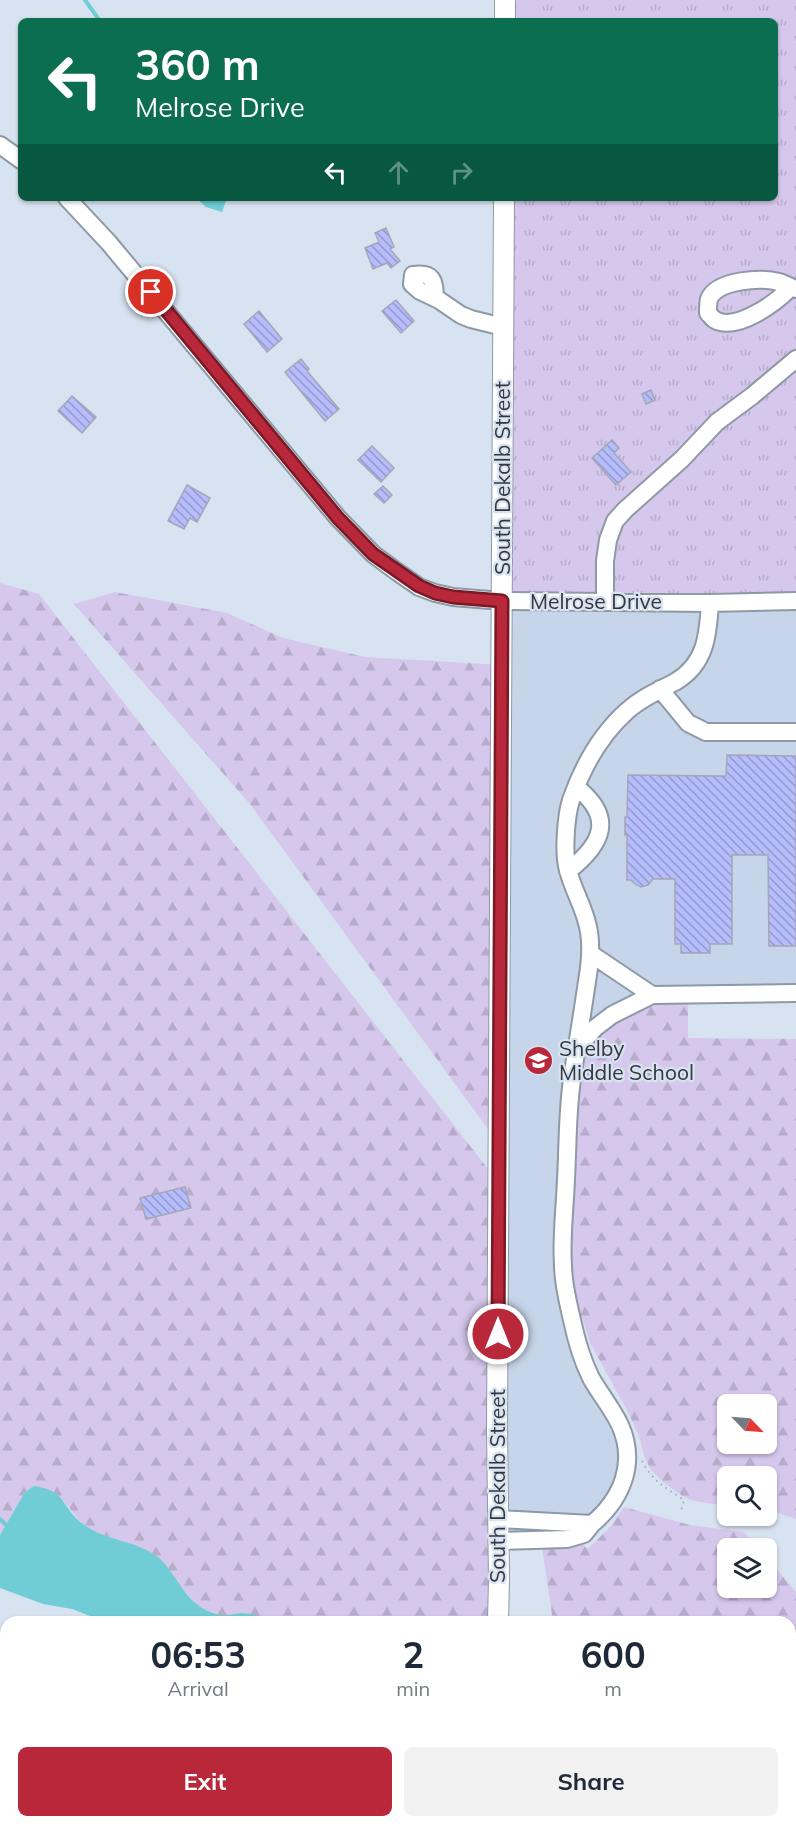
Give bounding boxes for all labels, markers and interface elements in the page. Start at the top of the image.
text: 360 m [135,38,260,91]
icon: left [36,42,114,120]
text: Melrose Drive [135,90,305,124]
icon: left [319,156,352,189]
icon: ahead [382,156,415,189]
icon: right [445,156,478,189]
pin [125,266,176,317]
icon: arrive [134,275,167,308]
street label: South Dekalb Street [489,381,515,575]
street label: Melrose Drive [530,588,662,614]
place label: Shelby Middle School [559,1035,694,1085]
school or university icon: Shelby Middle School [522,1045,554,1077]
position arrow [466,1302,530,1366]
street label: South Dekalb Street [484,1389,510,1583]
north arrow [717,1394,777,1454]
map controls [717,1394,777,1598]
button: search [717,1466,777,1526]
button: layers [717,1538,777,1598]
text: 06:53 [150,1632,246,1677]
text: 2 [402,1632,424,1677]
text: 600 [581,1632,646,1677]
text: Arrival [168,1676,229,1701]
text: min [396,1676,430,1701]
text: m [604,1676,622,1701]
button: Exit [18,1747,392,1816]
button: Share [404,1747,778,1816]

